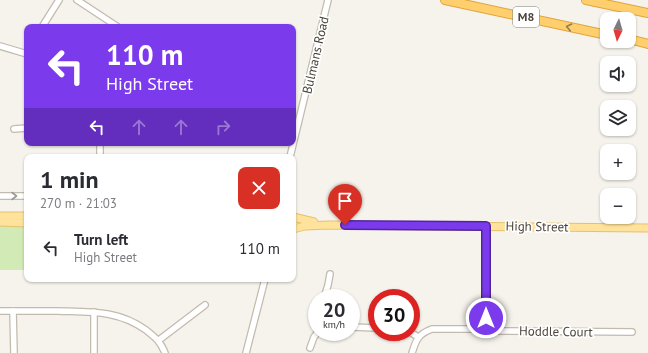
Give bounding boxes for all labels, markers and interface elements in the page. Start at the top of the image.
road number: M8 [513,7,539,27]
north arrow [600,12,636,48]
map controls [600,12,636,224]
street label: Bulmans Road [298,15,333,96]
one-way arrow [566,23,572,31]
text: 110 m [106,36,183,73]
icon: left [40,40,92,92]
button: sound [600,56,636,92]
text: High Street [106,72,193,95]
button: layers [600,100,636,136]
icon: left [86,116,108,138]
icon: ahead [128,116,150,138]
icon: ahead [170,116,192,138]
icon: right [212,116,234,138]
button: + [600,144,636,180]
text: 1 min [40,164,99,195]
button: close [238,167,280,209]
pin [328,184,362,225]
button: − [600,188,636,224]
icon: arrive [334,190,356,212]
one-way arrow [11,192,17,200]
text: 270 m · 21:03 [40,195,117,212]
street label: High Street [505,217,569,236]
text: Turn left [74,230,128,249]
icon: left [40,237,62,259]
text: 110 m [239,239,280,258]
text: High Street [74,249,137,266]
speed limit sign: 30 [368,289,420,341]
text: 20 [323,297,345,323]
position arrow [465,297,507,339]
text: km/h [323,318,345,331]
street label: Hoddle Court [519,322,594,341]

